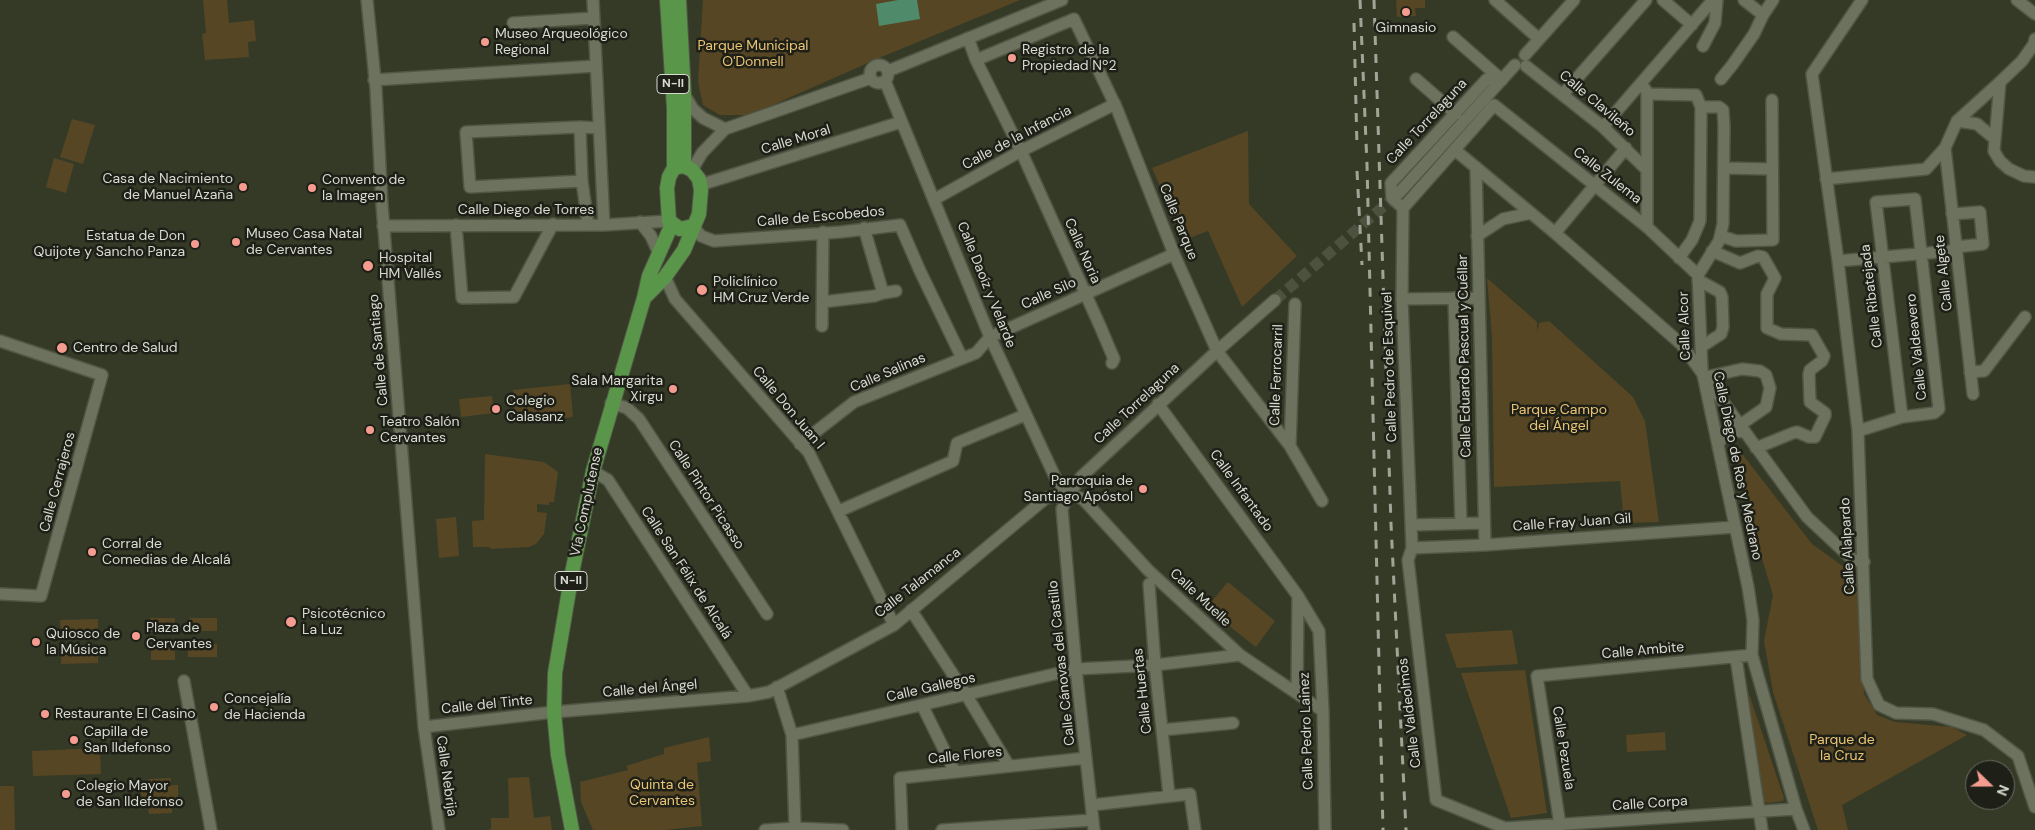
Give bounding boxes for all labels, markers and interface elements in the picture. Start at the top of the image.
marker: Gimnasio [1400,6,1412,18]
place label: Gimnasio [1376,20,1436,36]
place label: Museo Arqueológico Regional [495,26,628,58]
marker: Museo Arqueológico Regional [479,36,491,48]
park label: Parque Municipal O'Donnell [698,38,808,70]
place label: Registro de la Propiedad Nº2 [1022,42,1116,74]
marker: Registro de la Propiedad Nº2 [1006,52,1018,64]
street label: Calle Clavileño [1556,67,1638,141]
road number: N-II [657,74,689,94]
street label: Calle Torrelaguna [1383,76,1471,168]
street label: Calle de la Infancia [960,102,1074,174]
street label: Calle Moral [759,122,833,158]
street label: Calle Zulema [1569,144,1645,208]
place label: Casa de Nacimiento de Manuel Azaña [102,171,233,203]
place label: Convento de la Imagen [322,172,405,204]
marker: Casa de Nacimiento de Manuel Azaña [237,181,249,193]
street label: Calle Parque [1155,181,1201,263]
marker: Convento de la Imagen [306,182,318,194]
street label: Calle Diego de Torres [458,202,594,218]
street label: Calle de Escobedos [756,203,886,231]
street label: Calle Noria [1060,216,1104,286]
street label: Calle Daoíz y Velarde [953,219,1019,351]
place label: Museo Casa Natal de Cervantes [246,226,362,258]
place label: Estatua de Don Quijote y Sancho Panza [34,228,185,260]
street label: Calle Algete [1932,234,1956,312]
marker: Museo Casa Natal de Cervantes [230,236,242,248]
marker: Estatua de Don Quijote y Sancho Panza [189,238,201,250]
street label: Calle Ribatejada [1857,243,1887,349]
place label: Hospital HM Vallés [379,250,441,282]
street label: Calle Eduardo Pascual y Cuéllar [1455,254,1475,458]
marker: Hospital HM Vallés [361,259,375,273]
place label: Policlínico HM Cruz Verde [713,274,809,306]
street label: Calle Silo [1019,274,1079,314]
marker: Policlínico HM Cruz Verde [695,283,709,297]
street label: Calle Pedro de Esquivel [1379,291,1401,443]
street label: Calle Alcor [1675,291,1695,361]
street label: Calle de Santiago [366,293,392,407]
street label: Calle Valdeavero [1903,293,1931,401]
street label: Calle Ferrocarril [1267,324,1287,426]
place label: Centro de Salud [73,340,178,356]
marker: Centro de Salud [55,341,69,355]
street label: Calle Salinas [848,350,928,396]
street label: Calle Torrelaguna [1091,360,1183,448]
street label: Calle Don Juan I [748,363,828,453]
street label: Calle Diego de Ros y Medrano [1709,370,1765,562]
place label: Sala Margarita Xirgu [571,373,663,406]
marker: Sala Margarita Xirgu [667,383,679,395]
place label: Colegio Calasanz [506,393,563,426]
park label: Parque Campo del Ángel [1511,402,1607,434]
marker: Colegio Calasanz [490,403,502,415]
place label: Teatro Salón Cervantes [380,414,460,447]
marker: Teatro Salón Cervantes [364,424,376,436]
street label: Calle Cerrajeros [37,430,79,534]
street label: Calle Pintor Picasso [664,437,748,553]
street label: Vía Complutense [567,446,607,558]
street label: Calle Infantado [1206,447,1276,535]
place label: Parroquia de Santiago Apóstol [1023,473,1133,506]
marker: Parroquia de Santiago Apóstol [1137,483,1149,495]
street label: Calle Alalpardo [1837,497,1859,595]
street label: Calle San Félix de Alcalá [637,504,735,642]
street label: Calle Fray Juan Gil [1512,510,1632,536]
place label: Corral de Comedias de Alcalá [102,536,231,568]
street label: Calle Talamanca [872,544,964,622]
marker: Corral de Comedias de Alcalá [86,546,98,558]
street label: Calle Muelle [1166,565,1234,631]
road number: N-II [555,572,587,590]
street label: Calle Cánovas del Castillo [1045,580,1079,746]
place label: Psicotécnico La Luz [302,606,385,638]
marker: Psicotécnico La Luz [284,615,298,629]
place label: Plaza de Cervantes [146,620,212,652]
place label: Quiosco de la Música [46,626,120,658]
marker: Plaza de Cervantes [130,630,142,642]
marker: Quiosco de la Música [30,636,42,648]
street label: Calle Ambite [1601,639,1685,663]
street label: Calle Huertas [1130,647,1156,735]
street label: Calle Valdeolmos [1395,657,1425,769]
street label: Calle Gallegos [885,670,977,706]
street label: Calle Pedro Lainez [1297,672,1317,790]
street label: Calle del Ángel [602,676,698,702]
place label: Concejalía de Hacienda [224,691,305,724]
street label: Calle del Tinte [441,692,533,718]
marker: Concejalía de Hacienda [208,701,220,713]
street label: Calle Pezuela [1548,705,1578,791]
place label: Restaurante El Casino [55,706,196,722]
marker: Restaurante El Casino [39,708,51,720]
place label: Capilla de San Ildefonso [84,724,171,756]
park label: Parque de la Cruz [1809,732,1875,764]
marker: Capilla de San Ildefonso [68,734,80,746]
street label: Calle Nebrija [432,734,460,818]
street label: Calle Flores [927,744,1003,768]
north arrow [1965,760,2015,810]
park label: Quinta de Cervantes [629,777,695,810]
place label: Colegio Mayor de San Ildefonso [76,778,183,810]
text: N [1993,782,2013,798]
marker: Colegio Mayor de San Ildefonso [60,788,72,800]
street label: Calle Corpa [1612,793,1688,815]

